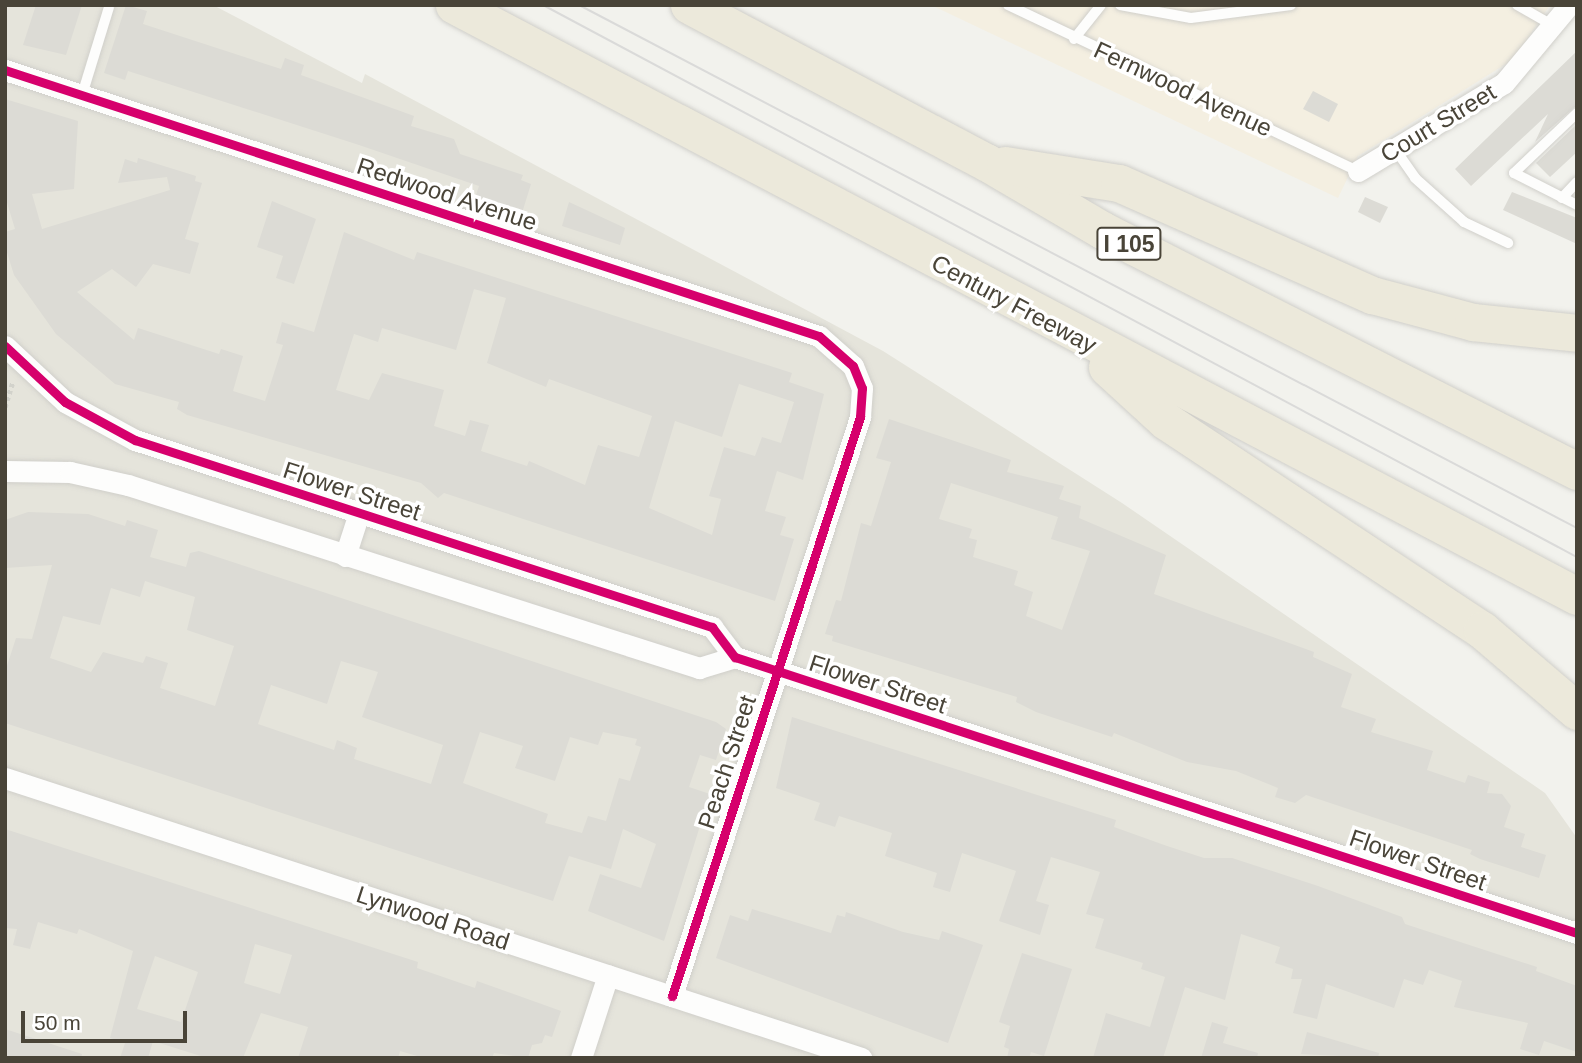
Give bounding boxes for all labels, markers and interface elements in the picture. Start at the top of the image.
street label: Fernwood Avenue [1089,35,1277,143]
street label: Court Street [1375,77,1501,169]
street label: Redwood Avenue [353,151,541,237]
road number: I 105 [1096,224,1162,264]
street label: Century Freeway [927,248,1101,360]
street label: Flower Street [280,455,424,527]
street label: Flower Street [806,648,950,720]
street label: Peach Street [692,692,762,832]
street label: Flower Street [1346,823,1490,897]
street label: Lynwood Road [353,880,513,956]
scale bar [24,996,191,1040]
text: 50 m [34,1011,81,1034]

